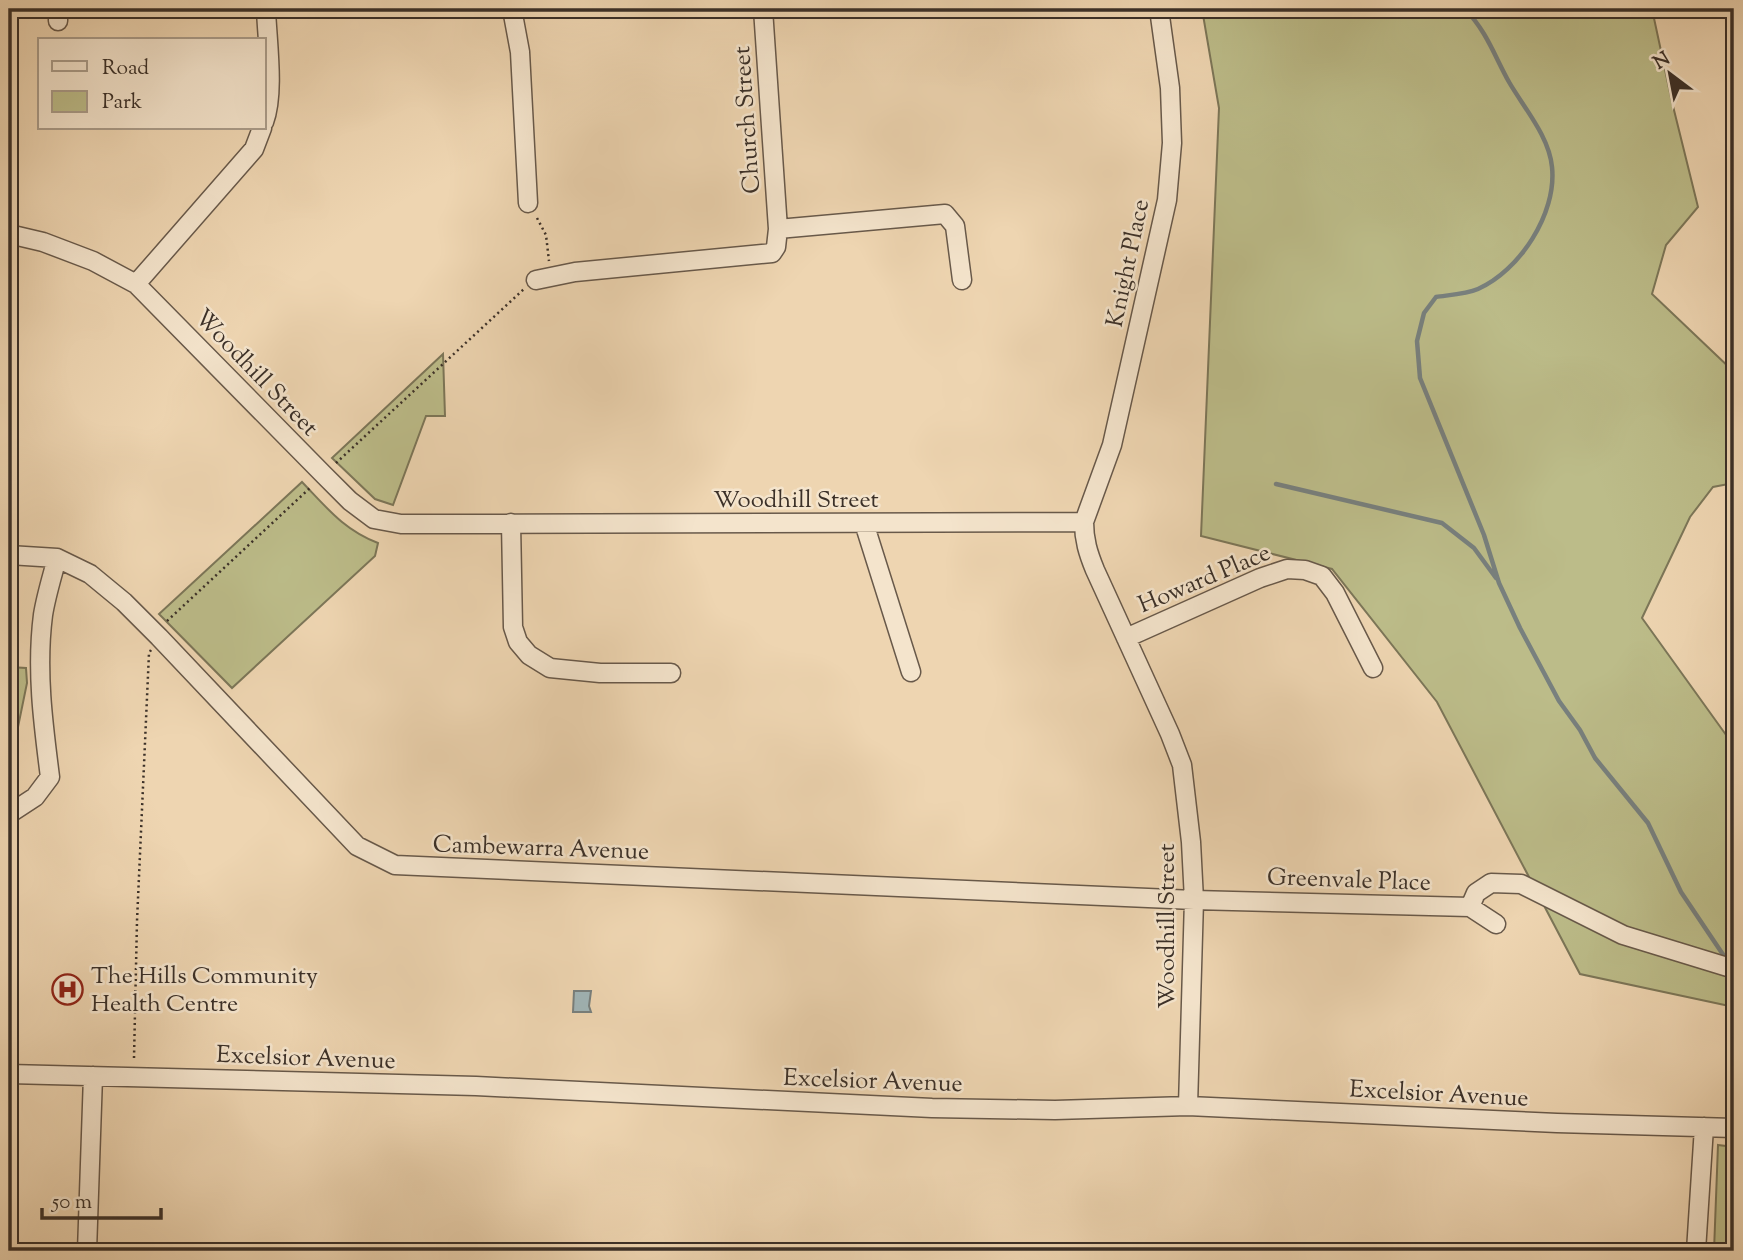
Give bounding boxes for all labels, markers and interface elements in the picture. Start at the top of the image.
legend [38,38,266,130]
north arrow [1634,38,1704,108]
street label: Church Street [726,45,770,195]
text: N [1649,46,1676,77]
text: Road [102,54,149,84]
text: Park [102,88,143,118]
street label: Knight Place [1099,196,1159,331]
street label: Woodhill Street [186,302,325,445]
street label: Woodhill Street [713,484,879,518]
street label: Howard Place [1133,537,1276,623]
street label: Cambewarra Avenue [432,828,650,870]
street label: Woodhill Street [1151,843,1185,1009]
street label: Greenvale Place [1266,861,1431,901]
place label: The Hills Community Health Centre [91,960,318,1022]
hospital icon: The Hills Community Health Centre [51,972,85,1006]
street label: Excelsior Avenue [216,1039,396,1079]
street label: Excelsior Avenue [783,1062,963,1102]
street label: Excelsior Avenue [1348,1073,1529,1117]
scale bar [42,1176,161,1220]
text: 50 m [51,1188,92,1218]

